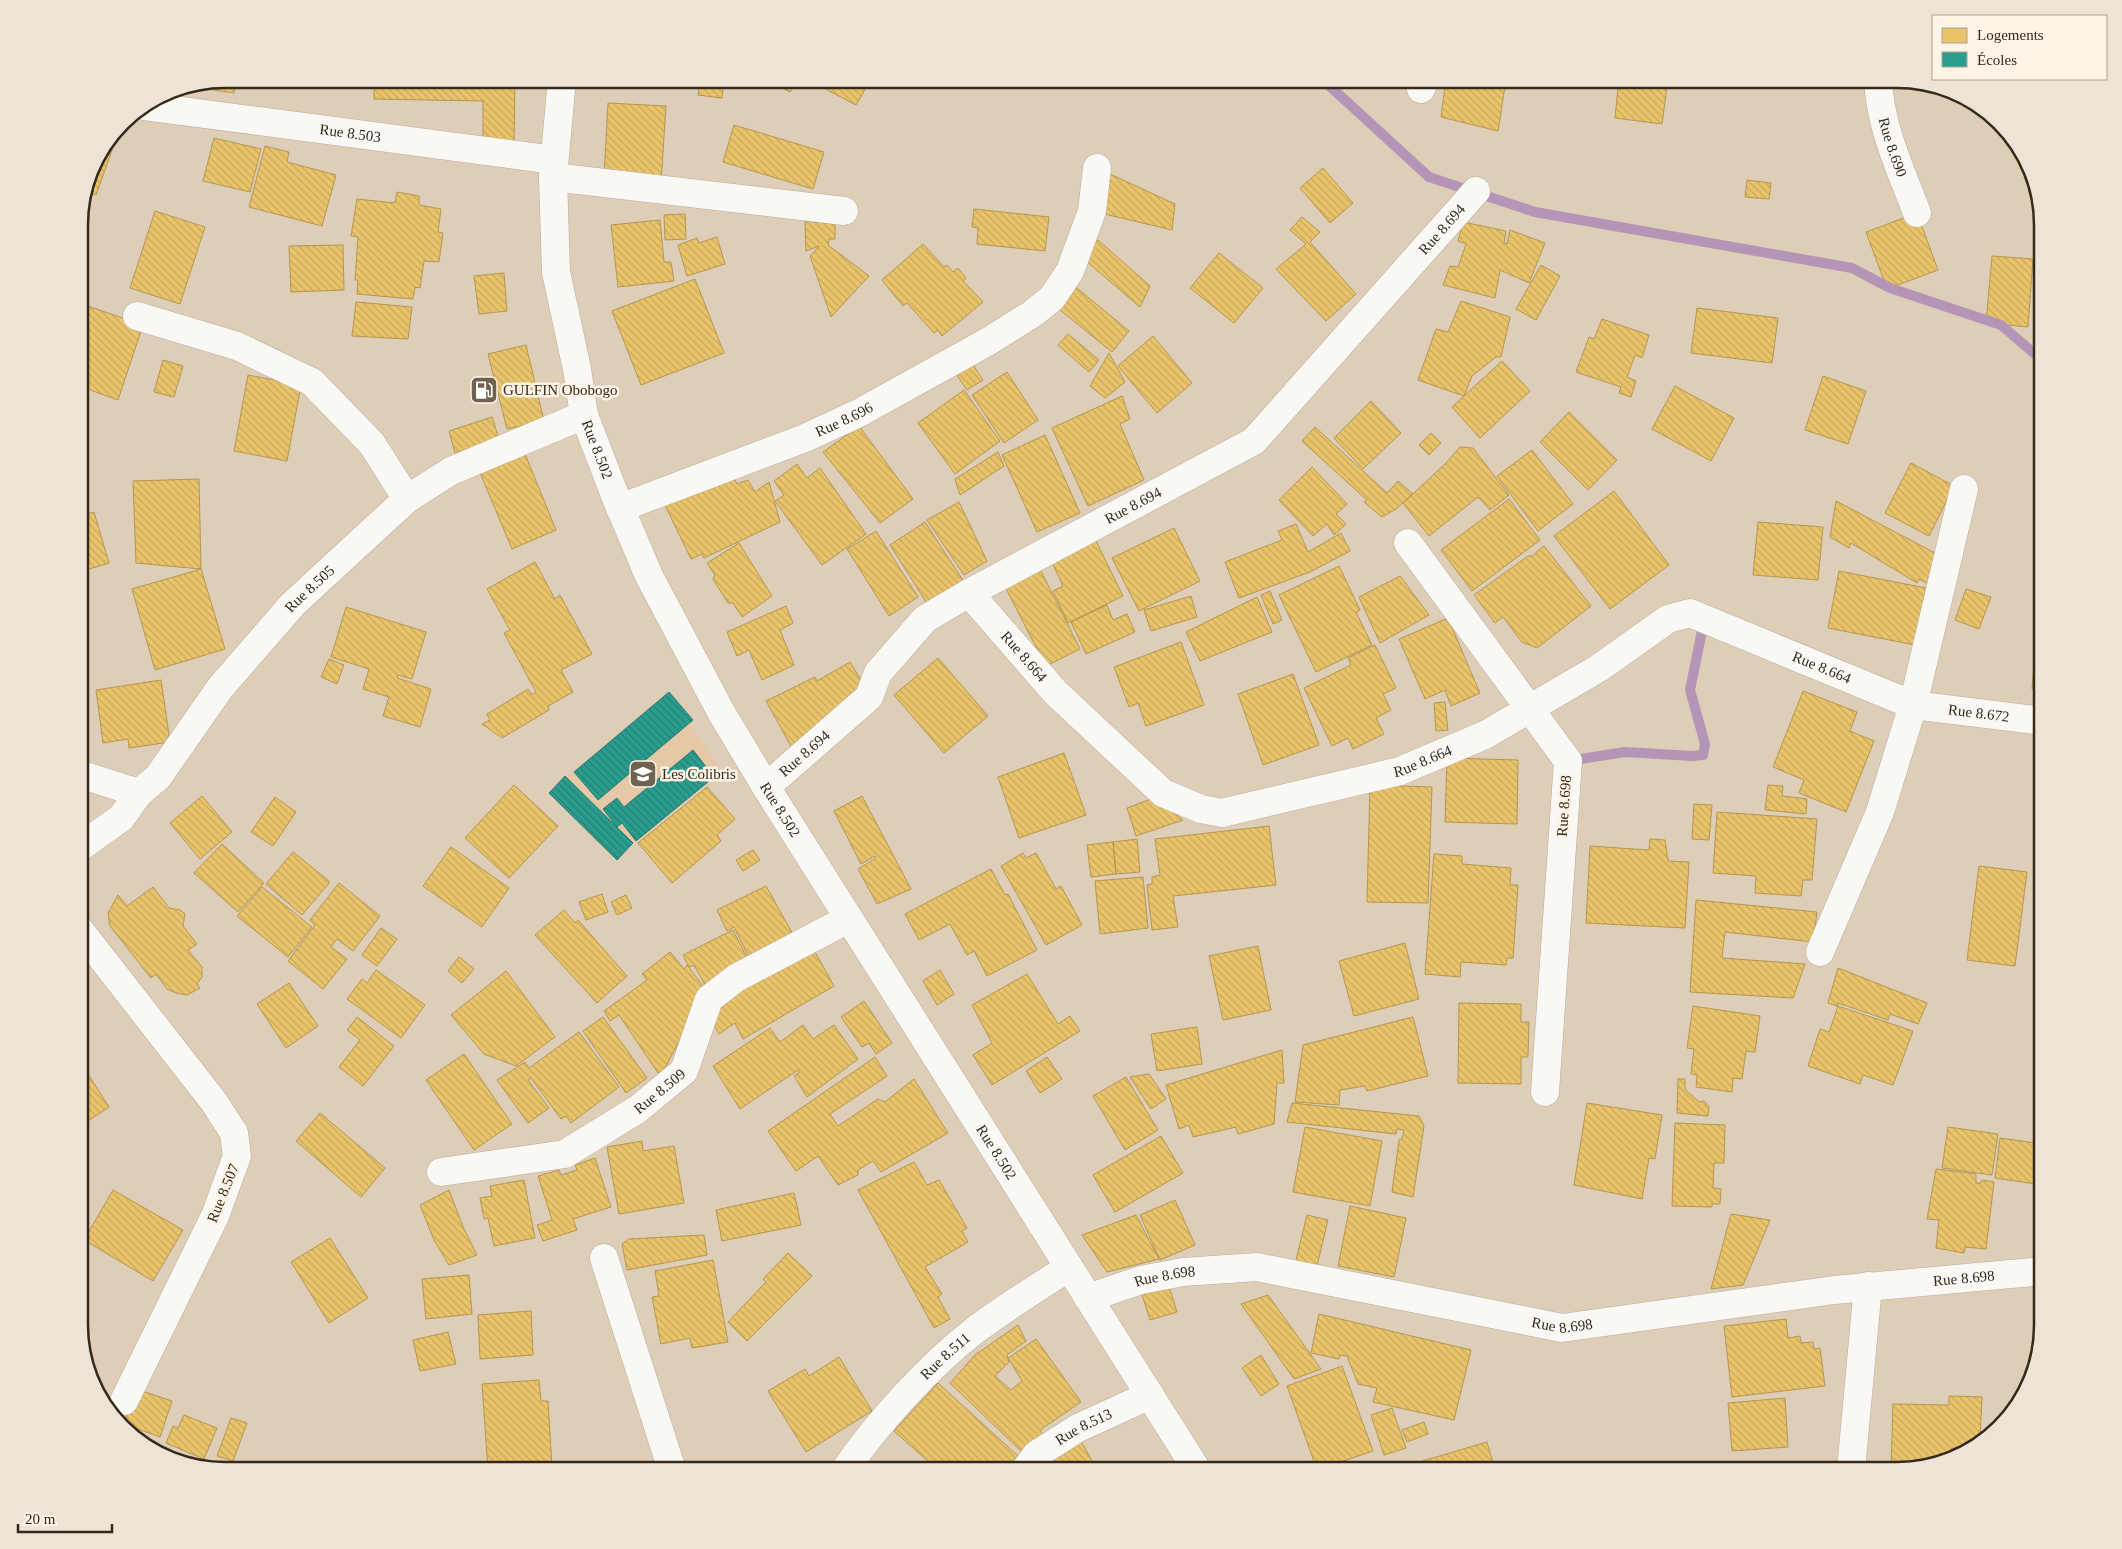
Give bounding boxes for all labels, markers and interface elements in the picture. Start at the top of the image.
legend [1932,15,2107,80]
text: Logements [1977,27,2044,43]
text: Écoles [1977,52,2017,68]
street label: Rue 8.690 [1876,116,1910,179]
street label: Rue 8.503 [319,121,382,145]
street label: Rue 8.694 [1415,201,1469,258]
fuel station icon: GULFIN Obobogo [469,375,499,405]
place label: GULFIN Obobogo [503,382,618,398]
street label: Rue 8.696 [813,399,876,440]
street label: Rue 8.502 [579,418,616,481]
street label: Rue 8.694 [1102,484,1164,527]
street label: Rue 8.505 [281,562,338,616]
street label: Rue 8.664 [998,628,1051,685]
street label: Rue 8.664 [1790,648,1854,687]
street label: Rue 8.672 [1947,701,2010,725]
street label: Rue 8.694 [776,727,833,780]
street label: Rue 8.664 [1392,742,1455,780]
school or university icon: Les Colibris [628,759,658,789]
place label: Les Colibris [662,766,736,782]
street label: Rue 8.698 [1554,775,1574,837]
street label: Rue 8.502 [757,779,804,840]
street label: Rue 8.509 [631,1065,688,1117]
street label: Rue 8.502 [973,1122,1020,1182]
street label: Rue 8.507 [204,1161,242,1225]
street label: Rue 8.698 [1132,1263,1196,1290]
street label: Rue 8.698 [1932,1267,1995,1289]
street label: Rue 8.698 [1530,1314,1594,1336]
street label: Rue 8.511 [917,1329,973,1383]
street label: Rue 8.513 [1052,1406,1114,1448]
scale bar [18,1502,111,1534]
text: 20 m [25,1511,56,1527]

